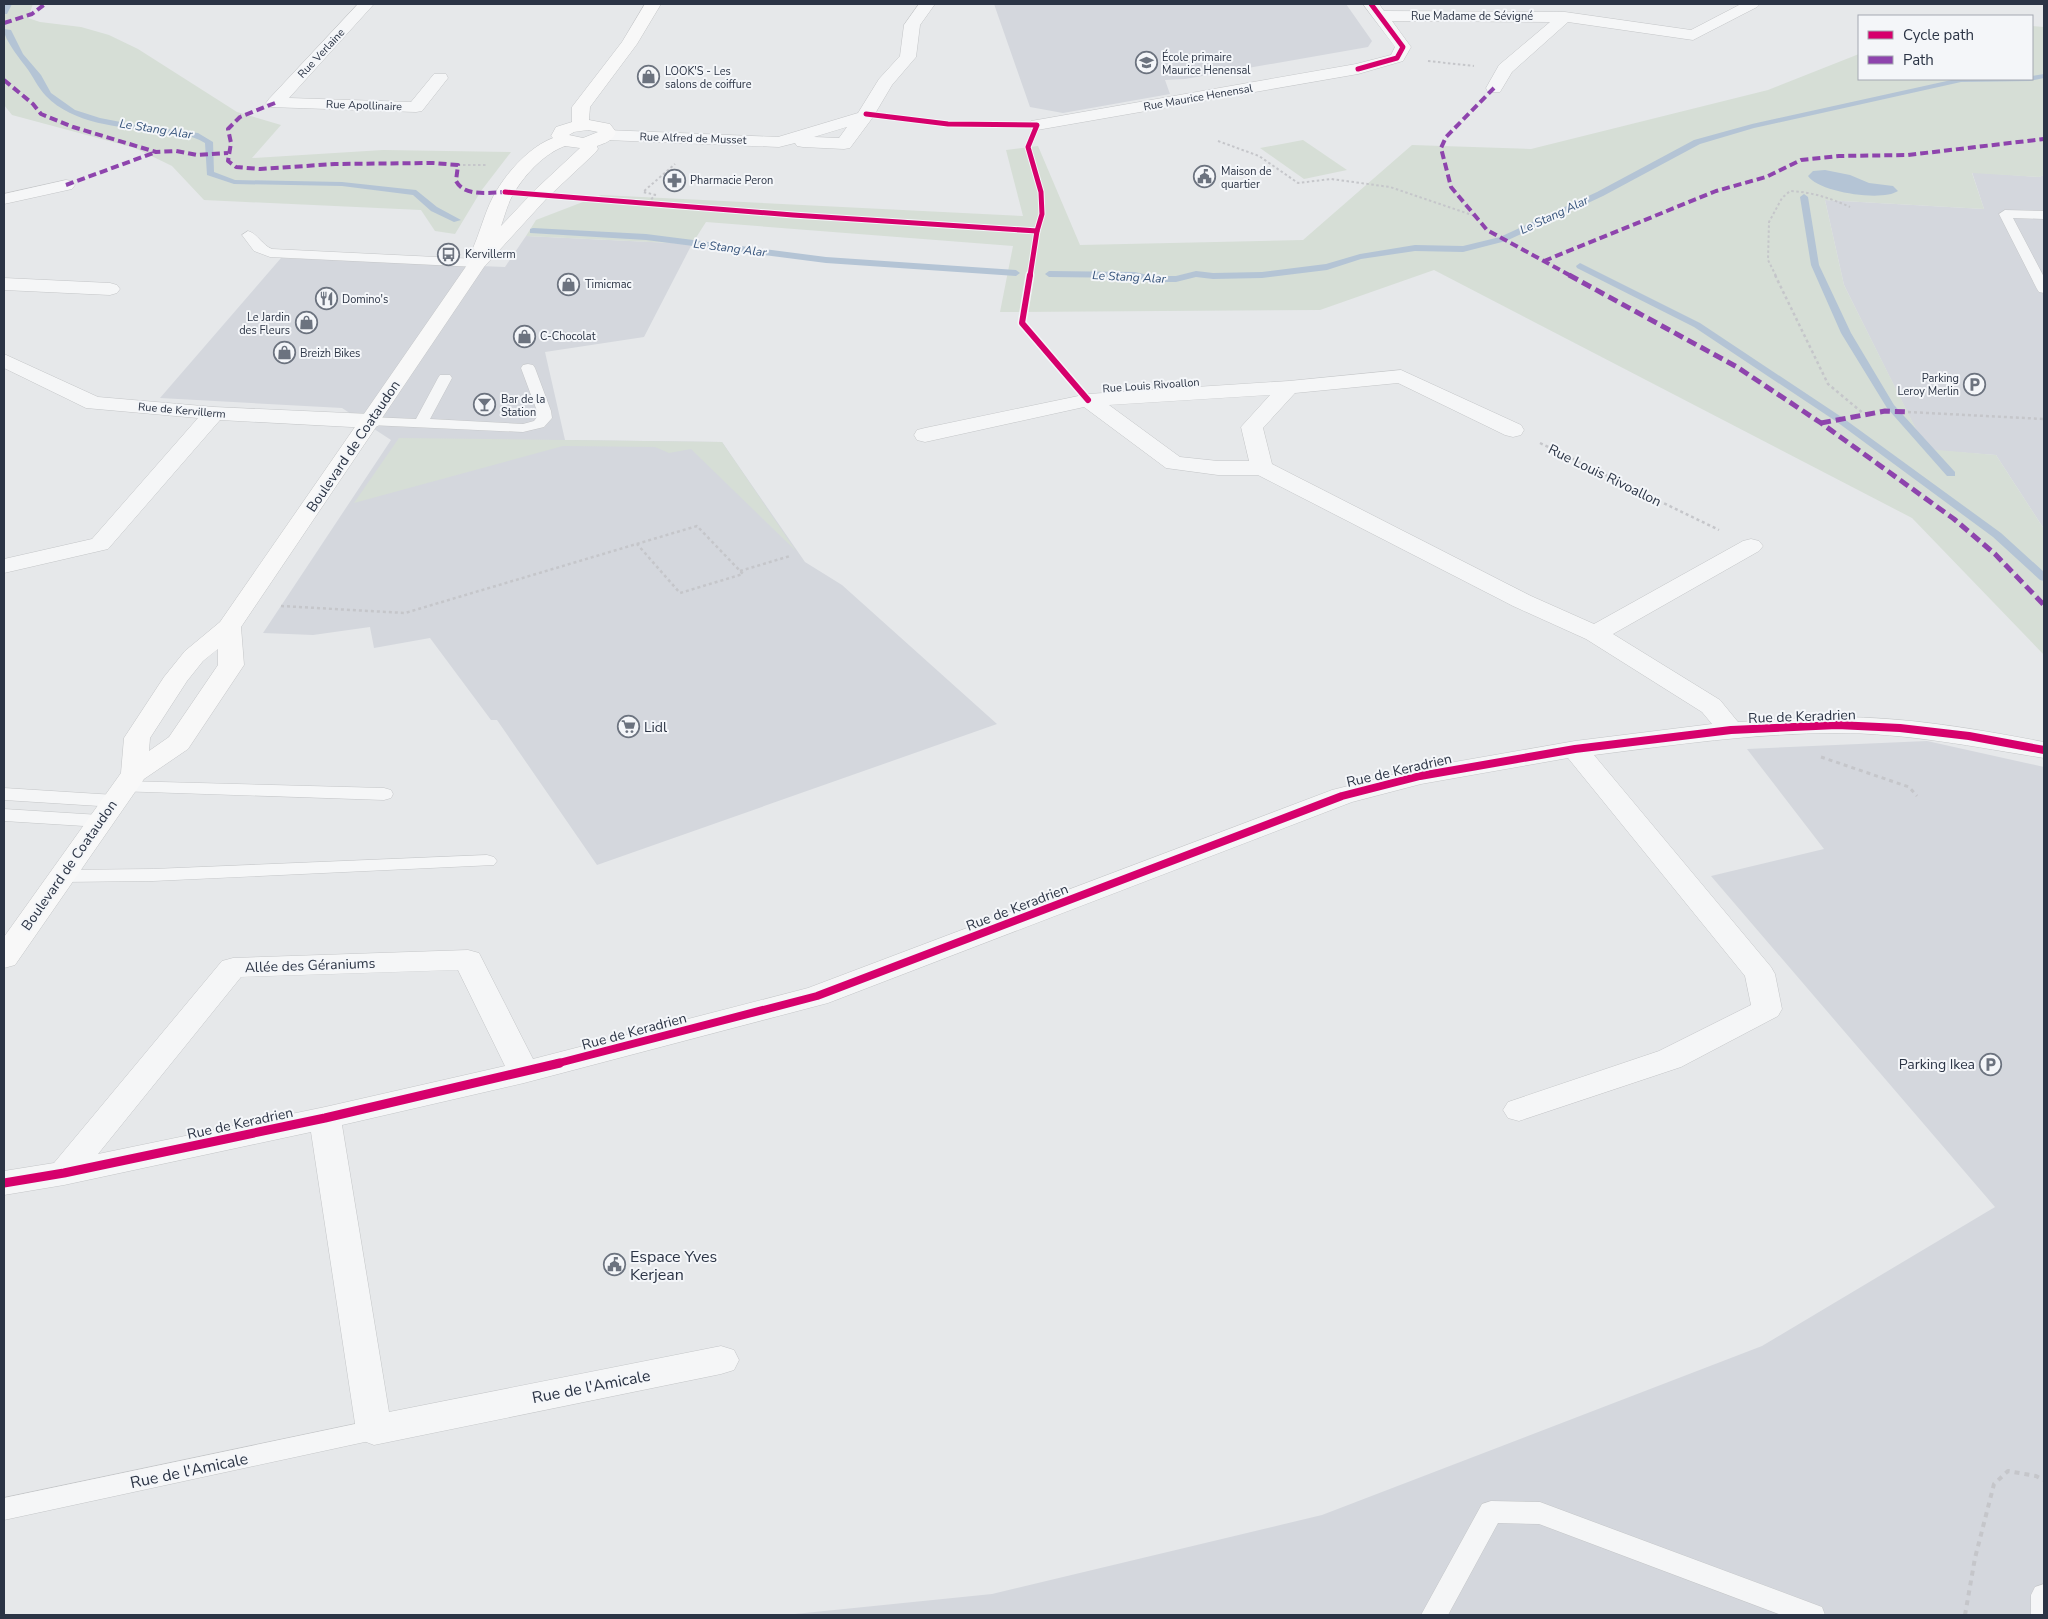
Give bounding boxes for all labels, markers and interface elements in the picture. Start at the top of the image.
street label: Rue Madame de Sévigné [1411,9,1533,24]
legend [1858,15,2033,80]
street label: Rue Verlaine [295,25,348,81]
text: Cycle path [1903,25,1974,45]
place label: École primaire Maurice Henensal [1162,49,1251,78]
text: Path [1903,50,1934,70]
school or university icon: École primaire Maurice Henensal [1134,51,1158,75]
place label: LOOK'S - Les salons de coiffure [665,64,752,92]
shop icon: LOOK'S - Les salons de coiffure [637,65,661,89]
street label: Rue Maurice Henensal [1142,80,1255,114]
street label: Rue Apollinaire [326,97,402,114]
water label: Le Stang Alar [118,115,194,143]
street label: Rue Alfred de Musset [639,129,747,148]
place label: Maison de quartier [1221,164,1272,192]
public building icon: Maison de quartier [1193,165,1217,189]
pharmacy icon: Pharmacie Peron [662,168,686,192]
place label: Pharmacie Peron [690,173,773,188]
water label: Le Stang Alar [1517,192,1591,238]
water label: Le Stang Alar [692,236,768,261]
bus stop icon: Kervillerm [437,242,461,266]
place label: Kervillerm [465,247,516,262]
water label: Le Stang Alar [1092,267,1167,287]
shop icon: Timicmac [557,272,581,296]
place label: Timicmac [585,277,632,292]
restaurant icon: Domino's [314,287,338,311]
place label: Domino's [342,292,388,307]
place label: Le Jardin des Fleurs [239,310,290,338]
shop icon: Le Jardin des Fleurs [294,311,318,335]
shop icon: C-Chocolat [512,324,536,348]
place label: C-Chocolat [540,329,596,344]
shop icon: Breizh Bikes [272,341,296,365]
place label: Breizh Bikes [300,346,360,361]
place label: Parking Leroy Merlin [1898,371,1959,399]
parking icon: Parking Leroy Merlin [1963,372,1987,396]
street label: Rue Louis Rivoallon [1102,375,1200,396]
street label: Boulevard de Coataudon [302,377,405,516]
place label: Bar de la Station [501,392,545,420]
bar icon: Bar de la Station [473,393,497,417]
street label: Rue de Kervillerm [137,399,226,422]
street label: Rue Louis Rivoallon [1545,440,1665,511]
street label: Rue de Keradrien [1748,705,1856,728]
supermarket icon: Lidl [616,715,640,739]
place label: Lidl [644,718,668,737]
street label: Rue de Keradrien [1345,749,1454,792]
street label: Boulevard de Coataudon [17,796,122,934]
street label: Rue de Keradrien [963,879,1071,936]
street label: Allée des Géraniums [244,954,376,977]
street label: Rue de Keradrien [580,1008,689,1055]
parking icon: Parking Ikea [1979,1052,2003,1076]
place label: Parking Ikea [1899,1055,1975,1074]
street label: Rue de Keradrien [185,1103,295,1144]
place label: Espace Yves Kerjean [630,1246,717,1286]
public building icon: Espace Yves Kerjean [602,1253,626,1277]
street label: Rue de l'Amicale [530,1365,652,1409]
street label: Rue de l'Amicale [128,1448,250,1494]

